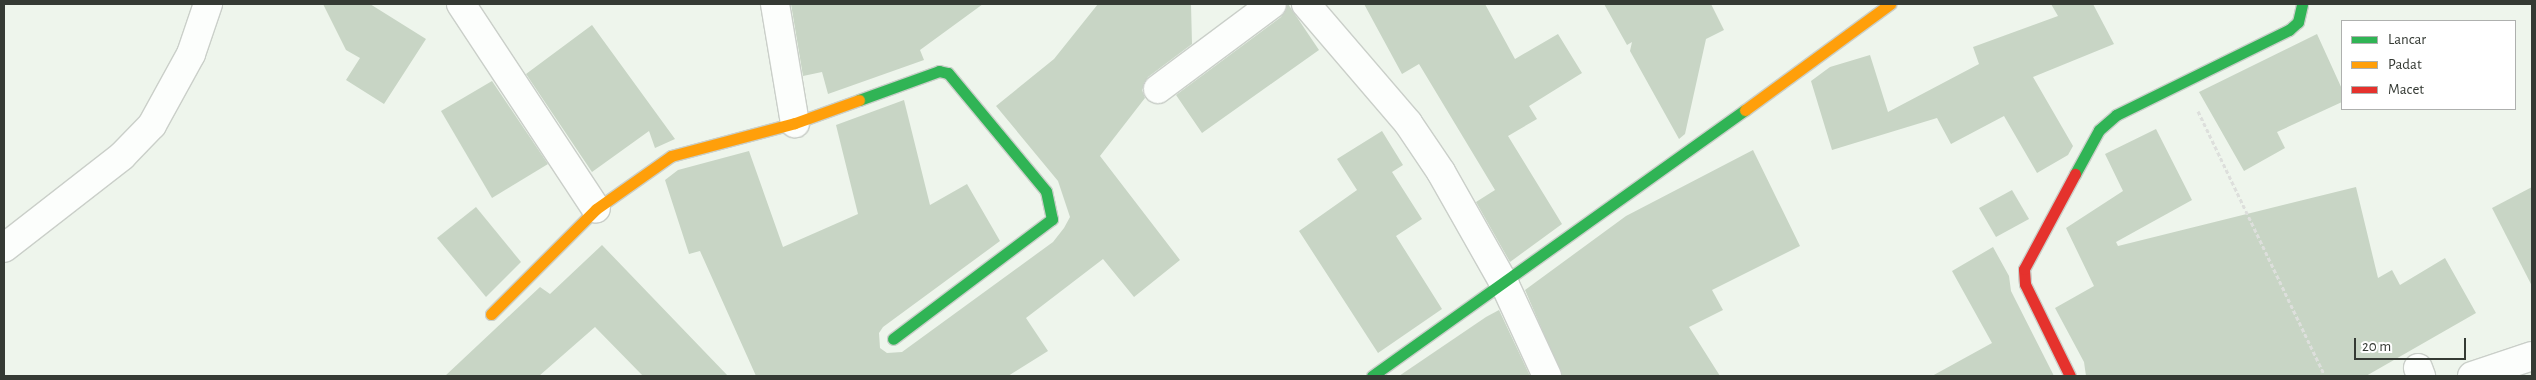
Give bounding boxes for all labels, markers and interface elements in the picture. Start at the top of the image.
legend [2341,20,2516,110]
text: Lancar [2388,32,2426,47]
text: Padat [2388,57,2422,72]
text: Macet [2388,82,2424,97]
scale bar [2356,328,2468,360]
text: 20 m [2362,339,2391,354]

